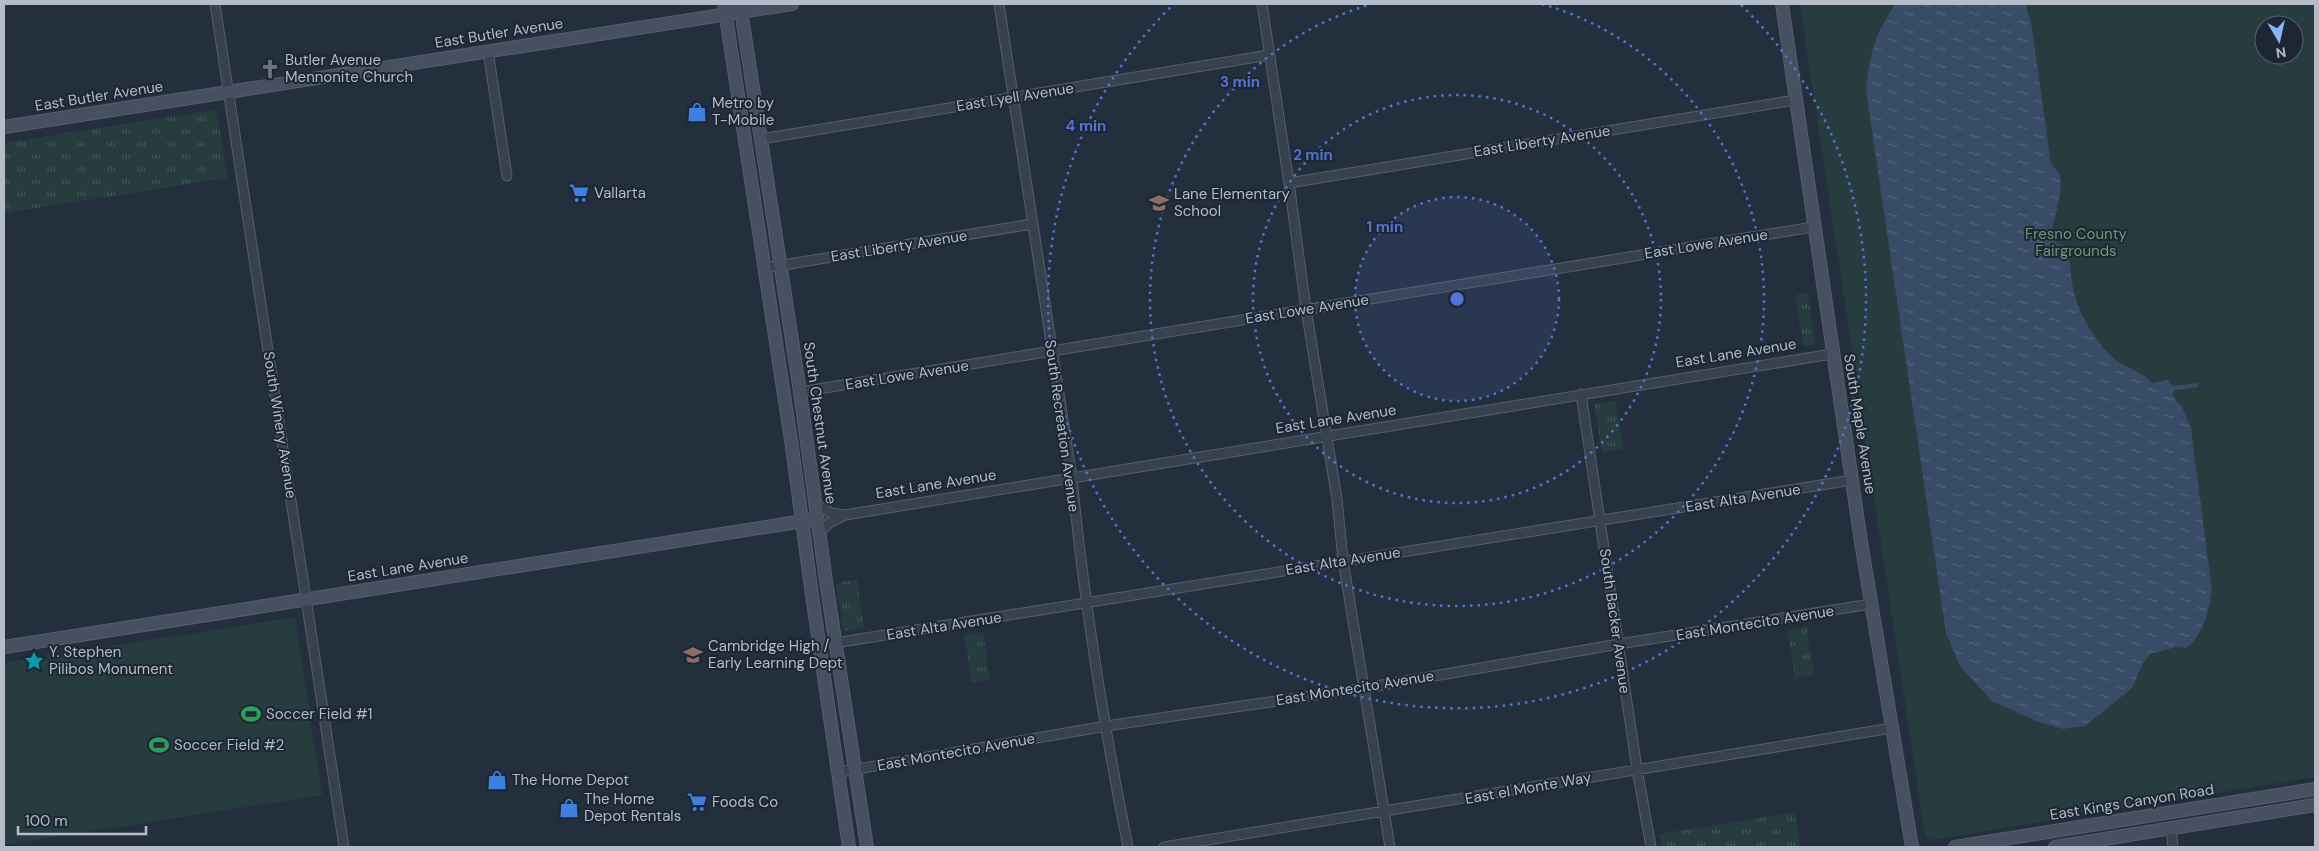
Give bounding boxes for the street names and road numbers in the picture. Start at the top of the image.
street label: East Butler Avenue [433,13,565,53]
street label: East Butler Avenue [33,76,165,116]
street label: East Lyell Avenue [955,78,1075,116]
street label: East Liberty Avenue [1472,120,1612,162]
street label: East Lowe Avenue [1643,224,1769,264]
street label: East Liberty Avenue [829,225,969,267]
street label: East Lowe Avenue [1244,289,1370,329]
street label: East Lane Avenue [1674,334,1798,372]
street label: South Recreation Avenue [1040,338,1084,514]
street label: South Chestnut Avenue [799,341,841,505]
street label: South Winery Avenue [258,350,302,500]
street label: South Maple Avenue [1839,352,1881,496]
street label: East Lowe Avenue [844,355,970,395]
street label: East Lane Avenue [1274,400,1398,438]
street label: East Lane Avenue [874,465,998,503]
street label: East Alta Avenue [1684,479,1802,517]
street label: East Alta Avenue [1284,542,1402,580]
street label: South Backer Avenue [1595,547,1635,695]
street label: East Lane Avenue [346,548,470,586]
street label: East Montecito Avenue [1675,601,1835,645]
street label: East Alta Avenue [885,607,1003,645]
street label: East Montecito Avenue [1275,666,1435,710]
street label: East Montecito Avenue [876,728,1036,776]
street label: East el Monte Way [1463,767,1593,809]
street label: East Kings Canyon Road [2048,779,2216,825]

